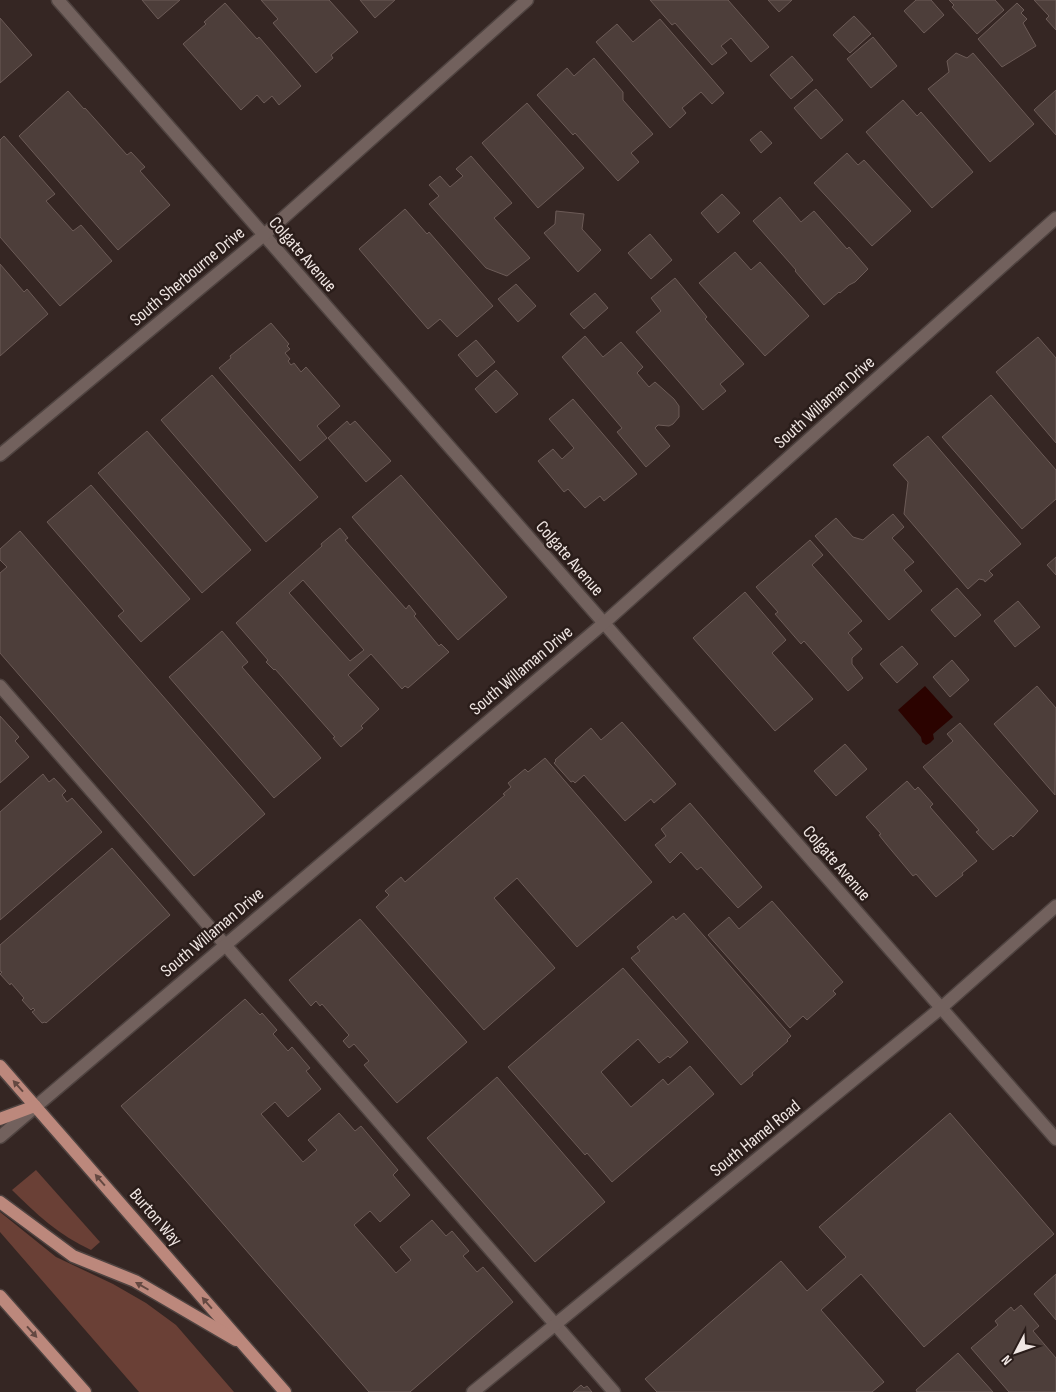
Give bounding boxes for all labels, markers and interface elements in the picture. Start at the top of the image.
street label: Colgate Avenue [264,212,341,296]
street label: South Sherbourne Drive [126,222,249,331]
street label: South Willaman Drive [770,352,879,453]
street label: Colgate Avenue [531,516,608,600]
street label: South Willaman Drive [466,621,577,720]
street label: Colgate Avenue [798,821,875,905]
street label: South Willaman Drive [157,883,268,982]
one-way arrow [12,1080,24,1092]
street label: South Hamel Road [706,1096,805,1181]
one-way arrow [95,1174,106,1187]
street label: Burton Way [125,1184,186,1250]
one-way arrow [135,1281,149,1290]
one-way arrow [202,1296,213,1309]
one-way arrow [27,1326,38,1339]
north arrow [991,1327,1041,1377]
text: N [998,1352,1015,1369]

